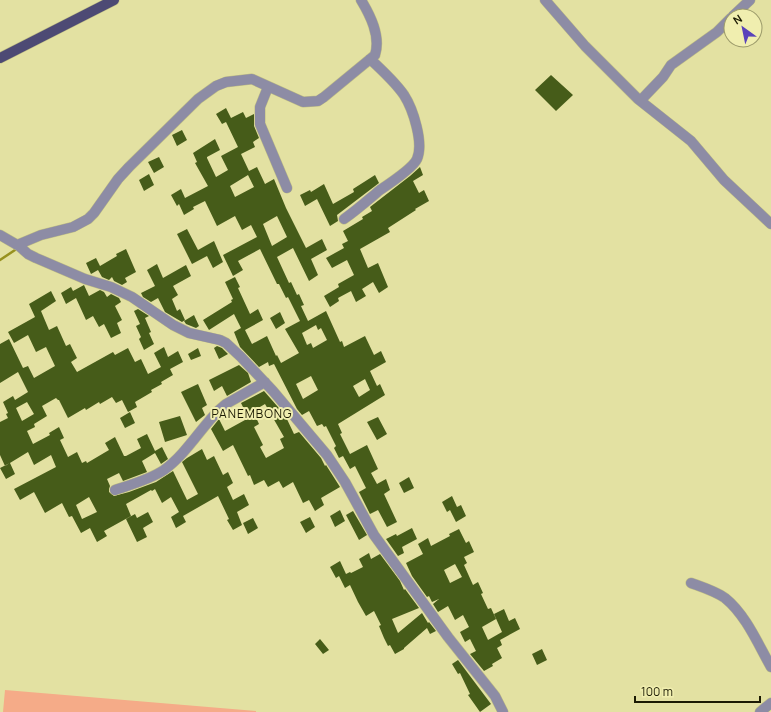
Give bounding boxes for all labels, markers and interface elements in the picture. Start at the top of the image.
north arrow [723,8,763,48]
text: N [730,11,745,28]
district label: PANEMBONG [211,405,293,422]
scale bar [635,678,760,704]
text: 100 m [641,683,673,700]

